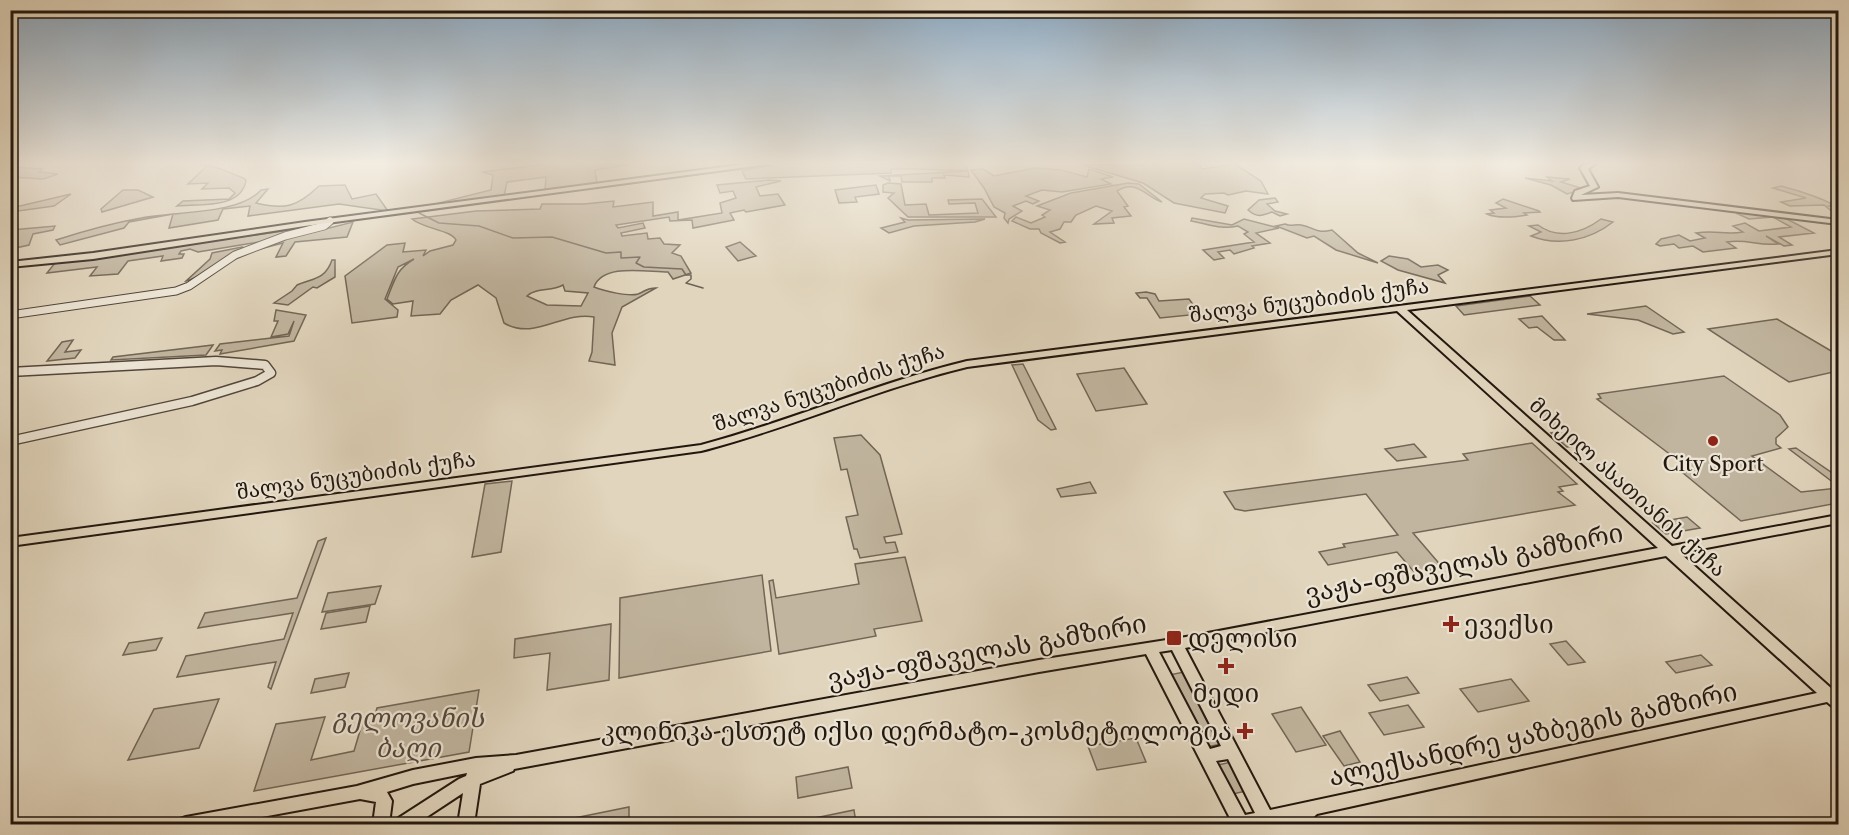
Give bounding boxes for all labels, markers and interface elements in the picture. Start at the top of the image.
street label: შალვა ნუცუბიძის ქუჩა [1188,273,1430,328]
street label: შალვა ნუცუბიძის ქუჩა [710,338,948,437]
street label: მიხეილ ასათიანის ქუჩა [1524,392,1731,583]
marker: City Sport [1706,434,1720,448]
street label: შალვა ნუცუბიძის ქუჩა [235,446,477,505]
place label: City Sport [1662,451,1764,476]
street label: ვაჟა-ფშაველას გამზირი [1302,516,1626,610]
street label: ვაჟა-ფშაველას გამზირი [825,607,1149,695]
place label: ევექსი [1464,608,1554,640]
marker: ევექსი [1442,615,1460,633]
place label: დელისი [1188,622,1298,654]
marker: დელისი [1165,629,1183,647]
marker: მედი [1217,657,1235,675]
street label: ალექსანდრე ყაზბეგის გამზირი [1326,675,1740,793]
place label: მედი [1193,677,1259,709]
park label: გელოვანის ბაღი [332,702,485,764]
place label: კლინიკა ესთეტ იქსი დერმატო-კოსმეტოლოგია [601,715,1232,747]
marker: კლინიკა ესთეტ იქსი დერმატო-კოსმეტოლოგია [1236,722,1254,740]

